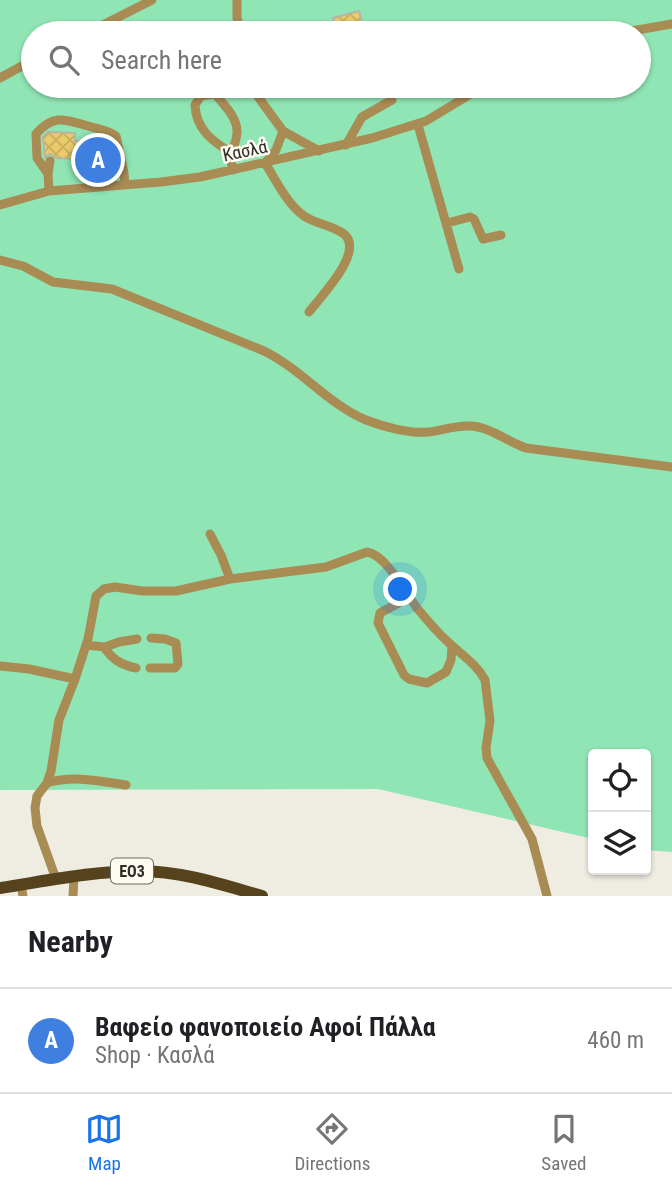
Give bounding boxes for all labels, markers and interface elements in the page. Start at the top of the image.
search box [21,21,651,98]
icon: search [45,41,83,79]
text: Search here [101,45,222,75]
pin: A [75,134,121,186]
street label: Κασλά [221,136,269,165]
your location [383,572,417,606]
map controls [588,749,651,875]
button: locate [588,749,651,812]
button: layers [588,812,651,875]
road number: ΕΟ3 [111,858,153,884]
text: Nearby [28,924,113,959]
text: Βαφείο φανοποιείο Αφοί Πάλλα [95,1012,436,1042]
text: A [44,1027,58,1054]
text: 460 m [587,1027,644,1054]
text: Shop · Κασλά [95,1042,215,1069]
tab: Map [85,1110,123,1175]
tab: Directions [294,1110,370,1175]
tab: Saved [541,1110,587,1175]

